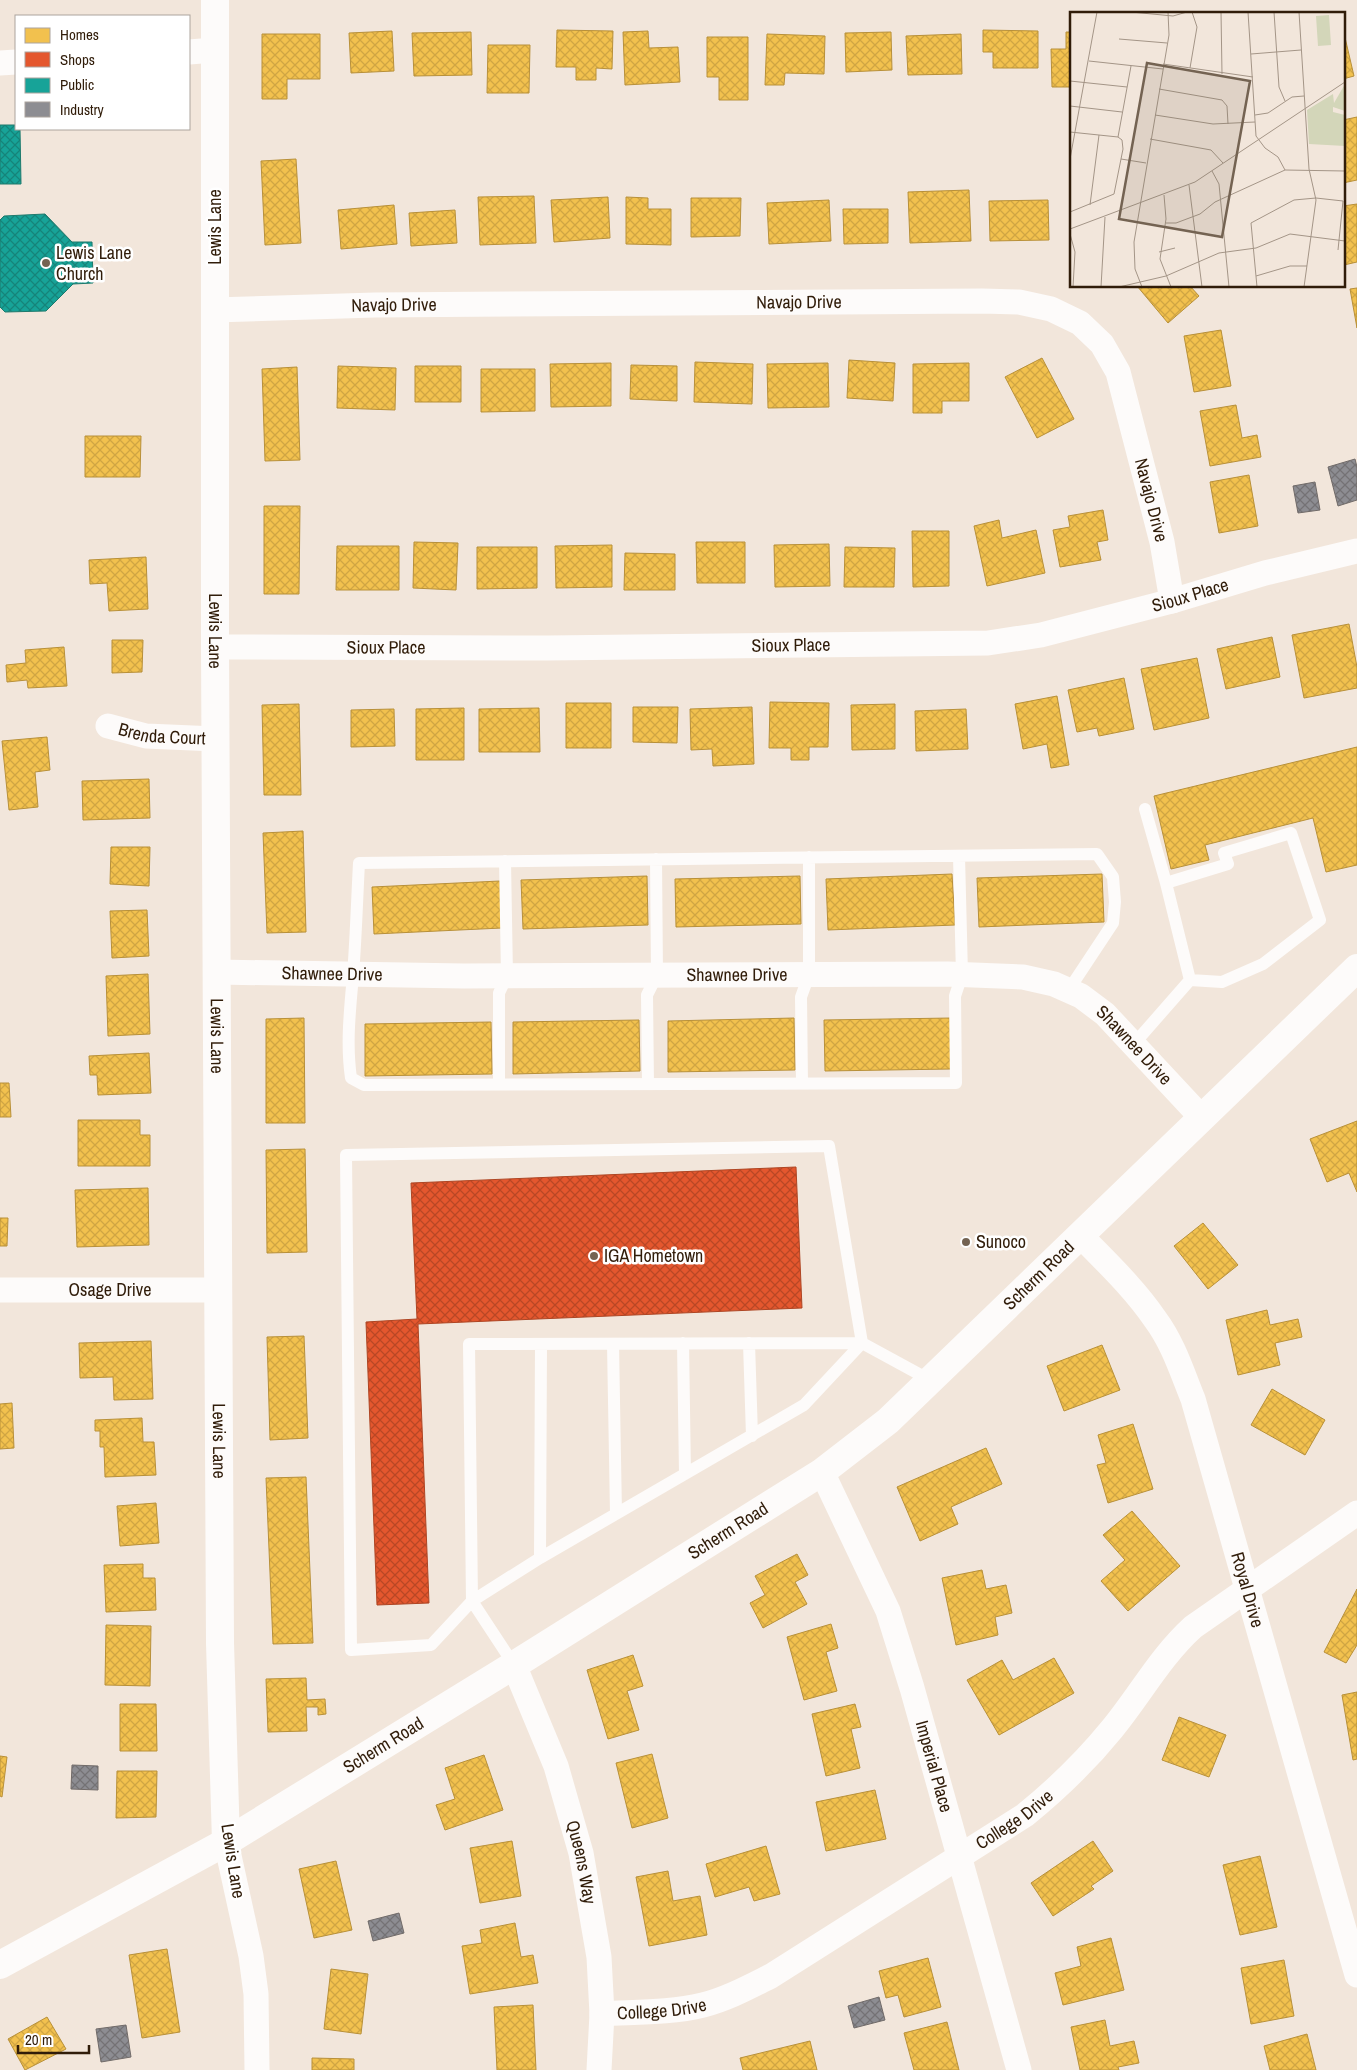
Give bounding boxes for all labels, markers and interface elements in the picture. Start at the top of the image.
inset map [1070,12,1344,288]
legend [15,15,190,130]
text: Homes [60,24,99,45]
text: Shops [60,49,95,70]
text: Public [60,74,94,95]
text: Industry [60,99,105,120]
street label: Lewis Lane [202,189,227,265]
place label: Lewis Lane Church [56,240,132,286]
marker: Lewis Lane Church [40,257,52,269]
street label: Navajo Drive [756,289,842,314]
street label: Navajo Drive [351,292,437,318]
street label: Navajo Drive [1129,455,1174,544]
street label: Sioux Place [1149,572,1231,618]
street label: Lewis Lane [203,593,228,669]
street label: Sioux Place [751,632,831,658]
street label: Sioux Place [347,634,425,660]
street label: Brenda Court [116,716,206,751]
street label: Shawnee Drive [281,960,383,987]
street label: Shawnee Drive [686,962,788,987]
street label: Lewis Lane [205,998,230,1074]
street label: Shawnee Drive [1091,999,1178,1090]
place label: Sunoco [976,1229,1026,1254]
street label: Scherm Road [997,1235,1080,1315]
marker: Sunoco [960,1236,972,1248]
place label: IGA Hometown [604,1243,703,1268]
marker: IGA Hometown [588,1250,600,1262]
street label: Osage Drive [69,1277,151,1302]
street label: Lewis Lane [207,1403,232,1479]
street label: Scherm Road [683,1496,773,1565]
street label: Royal Drive [1225,1549,1270,1630]
street label: Scherm Road [338,1711,428,1779]
street label: Imperial Place [910,1717,959,1815]
street label: College Drive [971,1784,1058,1855]
street label: Queens Way [560,1817,603,1906]
street label: Lewis Lane [215,1822,252,1900]
street label: College Drive [617,1992,709,2025]
scale bar [18,2022,89,2054]
text: 20 m [25,2029,52,2050]

